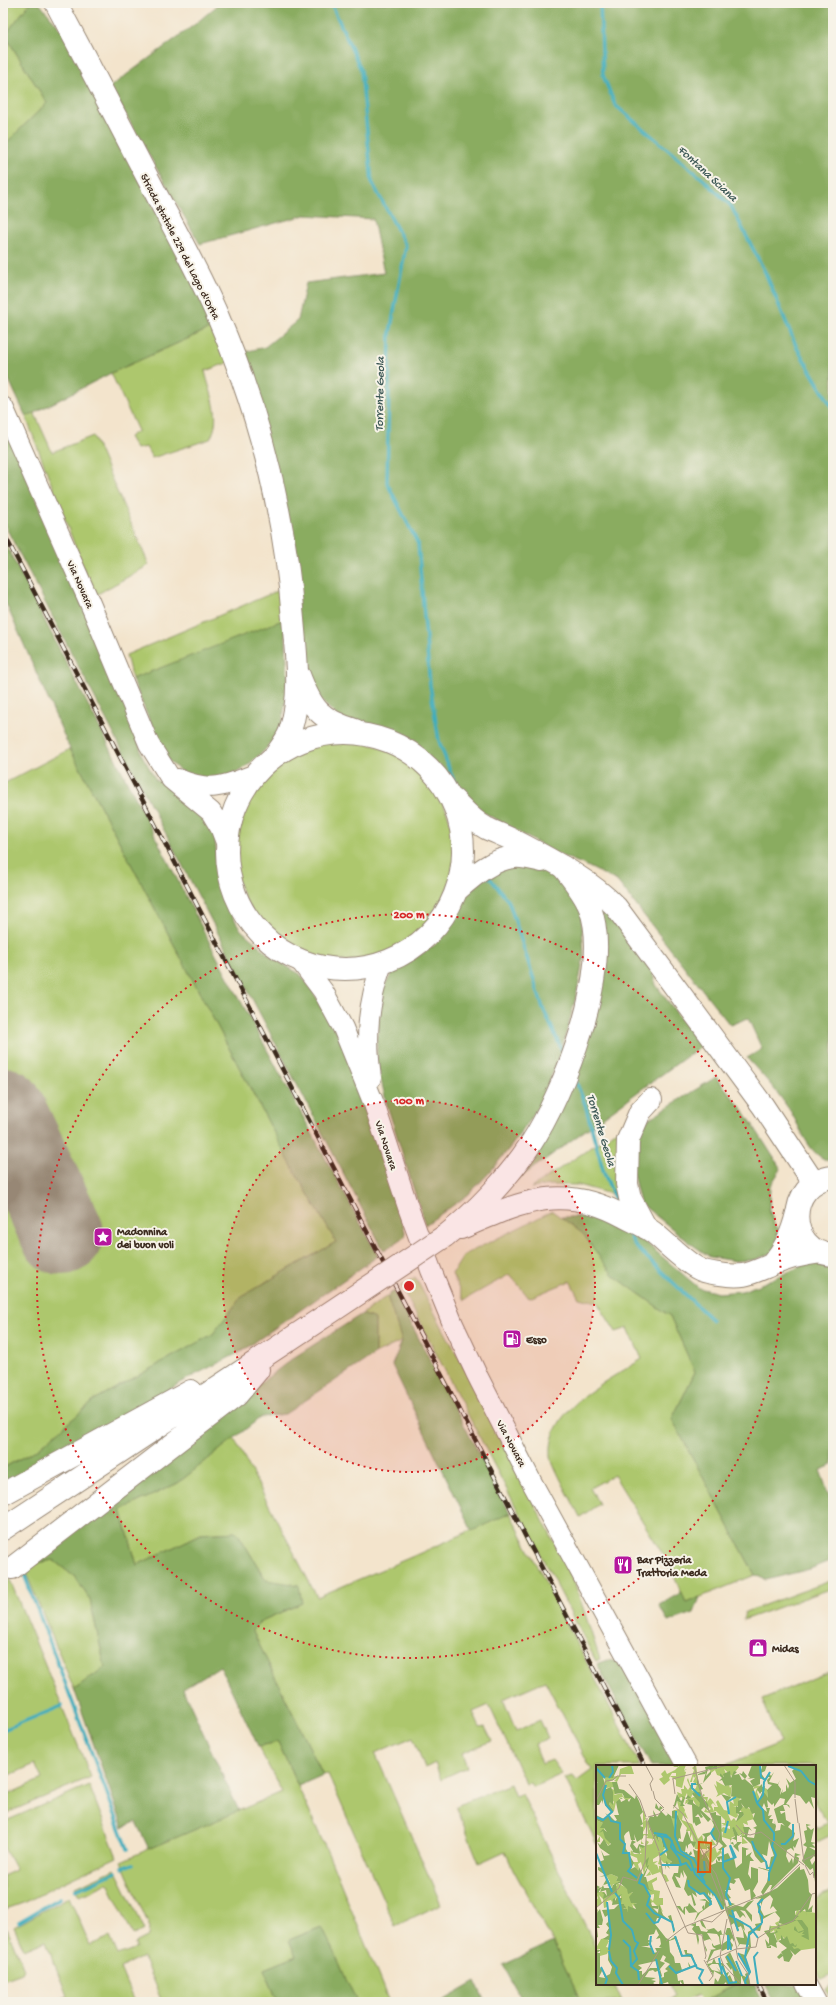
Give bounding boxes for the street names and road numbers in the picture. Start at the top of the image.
street label: Strada statale 229 del Lago d'Orta [137,172,222,323]
street label: Via Novara [63,558,95,611]
street label: Via Novara [371,1119,399,1173]
street label: Via Novara [492,1418,528,1470]

